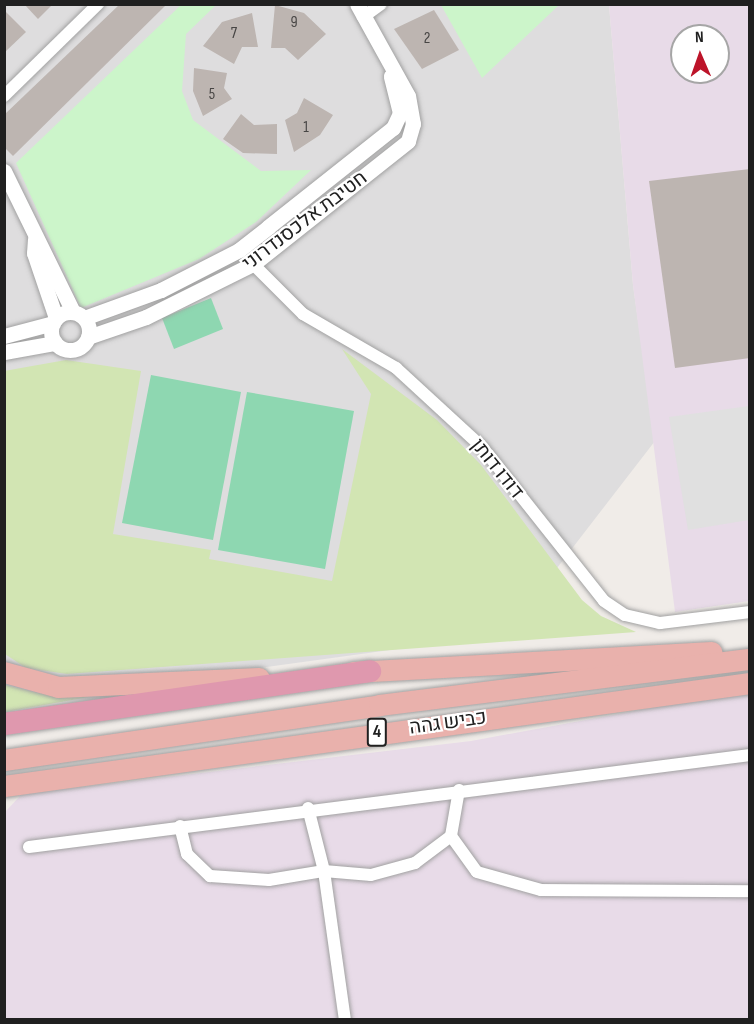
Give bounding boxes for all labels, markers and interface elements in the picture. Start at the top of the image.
house number: 9 [290,13,298,33]
house number: 7 [231,24,237,44]
north arrow [670,24,730,84]
text: N [695,28,704,47]
house number: 2 [424,29,430,49]
house number: 5 [209,85,215,105]
house number: 1 [303,118,309,138]
street label: חטיבת אלכסנדרוני [238,166,372,276]
street label: דודו דותן [466,434,528,504]
street label: כביש גהה [408,706,488,740]
road number: 4 [366,717,388,747]

